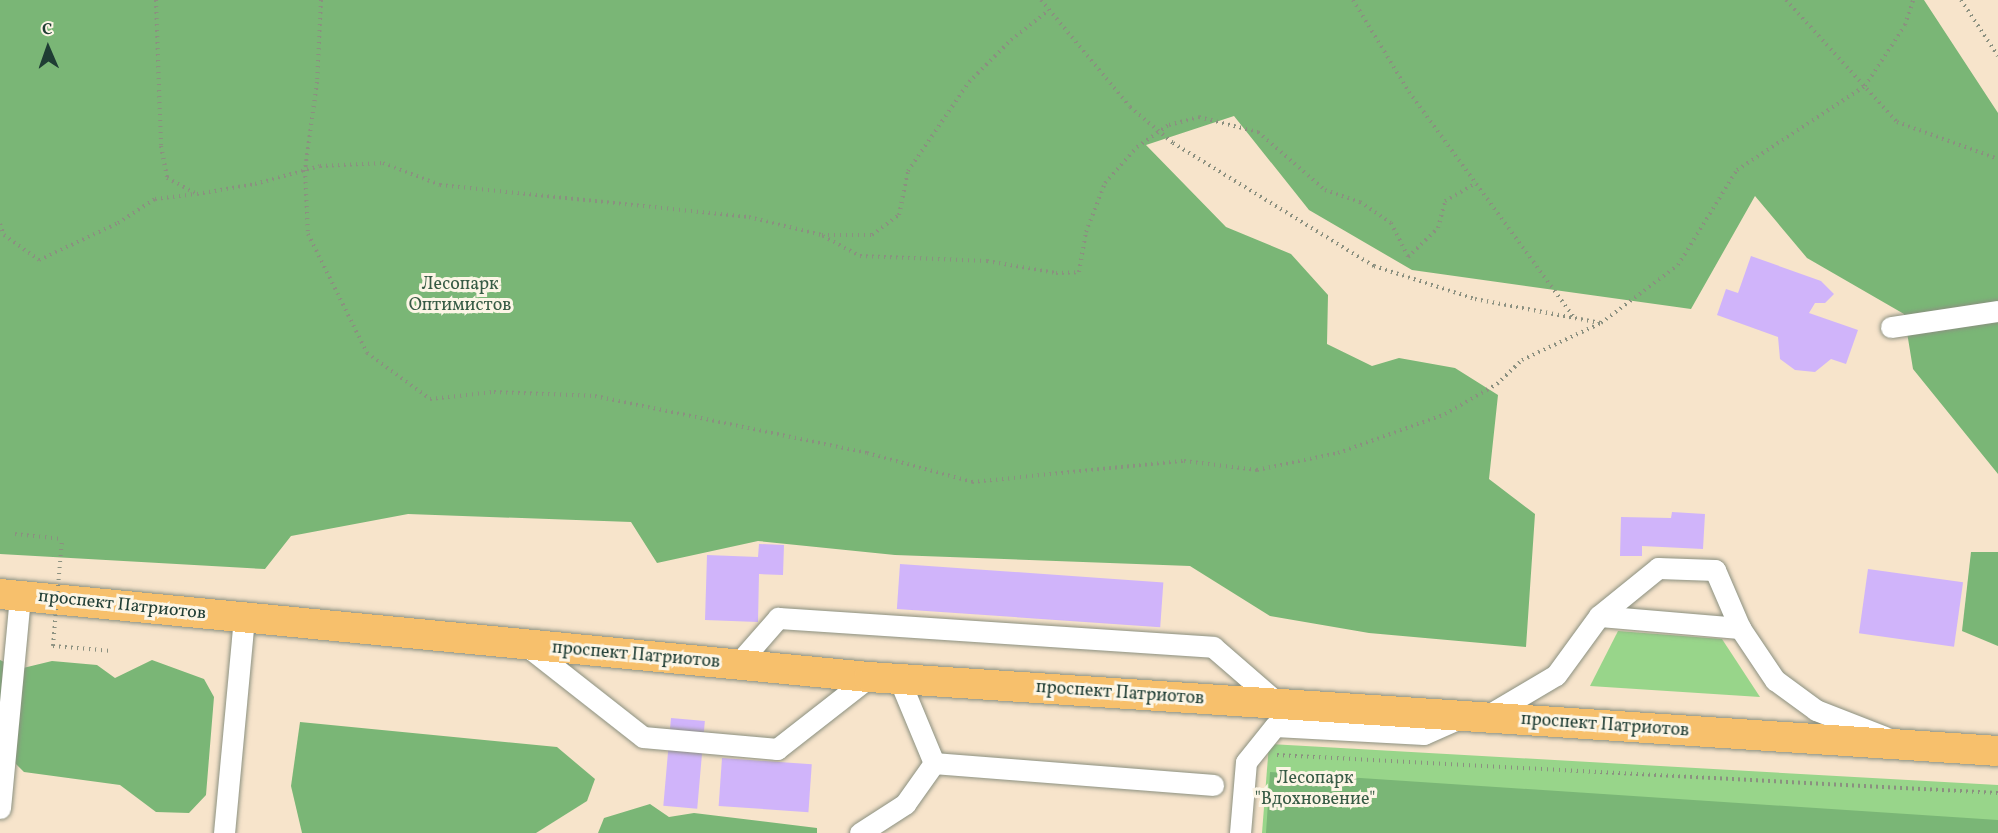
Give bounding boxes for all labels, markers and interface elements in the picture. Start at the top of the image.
north arrow [18,18,78,78]
text: С [42,19,53,41]
park label: Лесопарк Оптимистов [409,275,511,318]
street label: проспект Патриотов [37,586,207,626]
street label: проспект Патриотов [551,638,721,674]
street label: проспект Патриотов [1035,677,1205,711]
street label: проспект Патриотов [1520,709,1690,743]
park label: Лесопарк "Вдохновение" [1255,769,1375,812]

